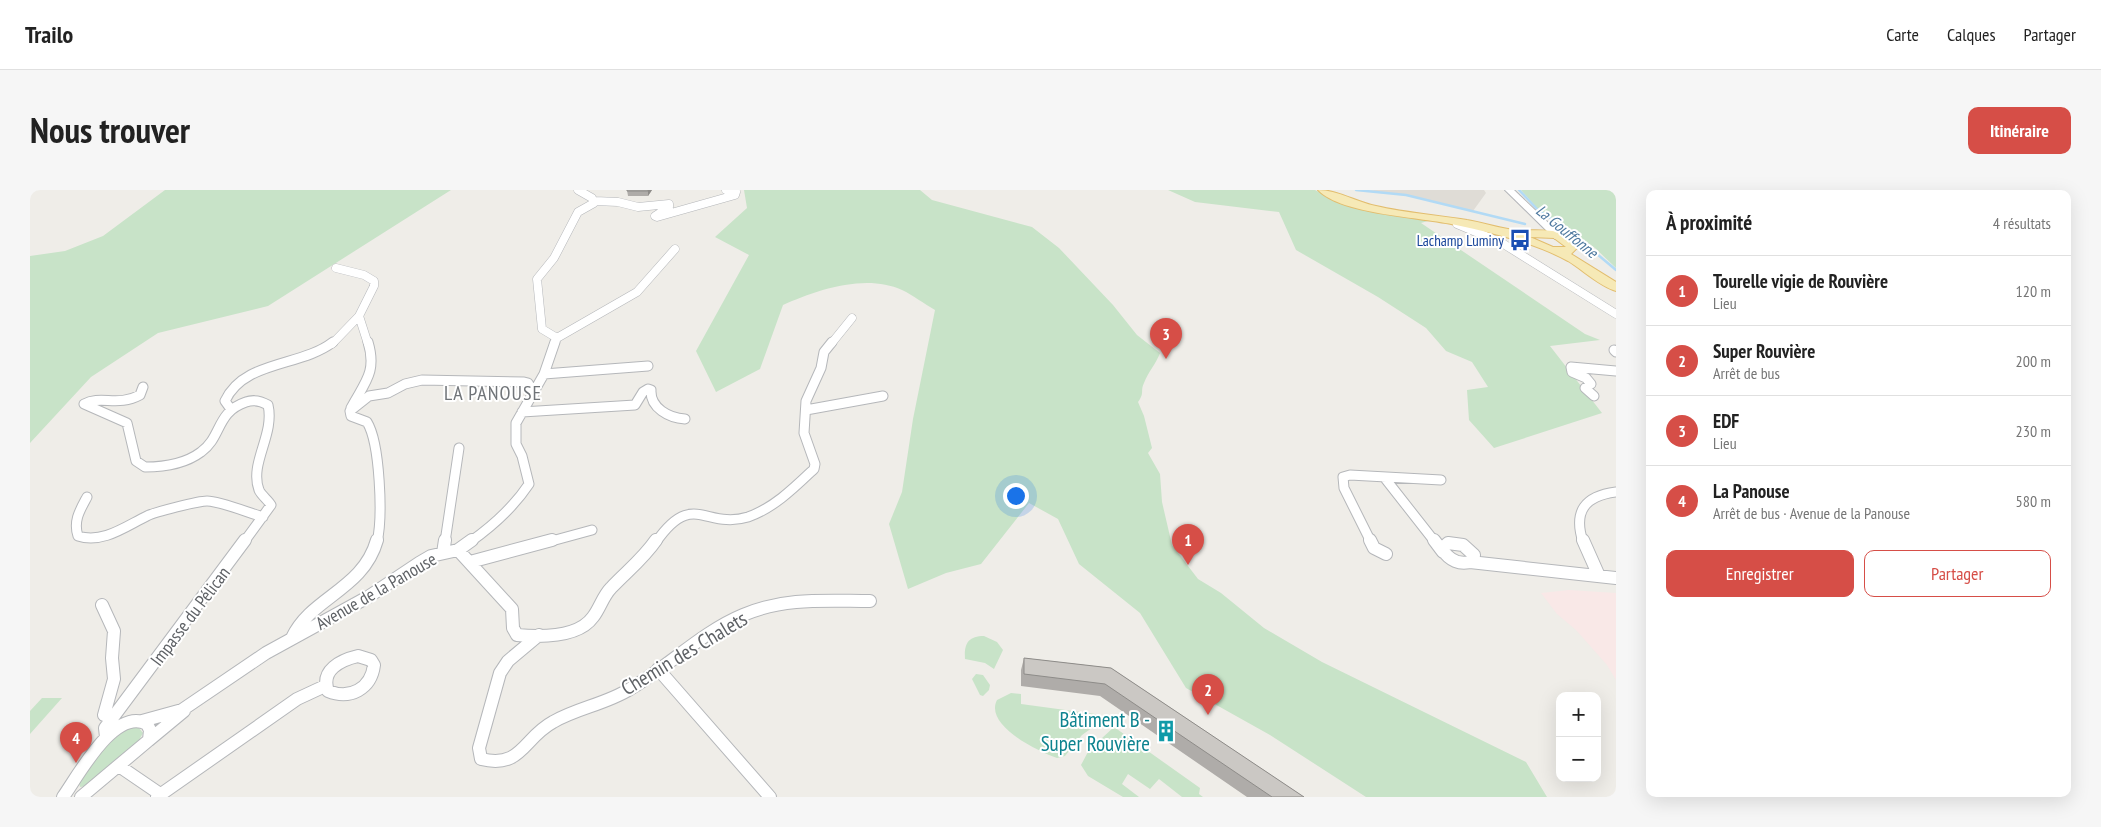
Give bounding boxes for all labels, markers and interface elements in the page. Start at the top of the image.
text: Trailo [25,19,73,50]
text: Carte [1886,23,1919,46]
text: Calques [1947,23,1996,46]
text: Partager [2024,23,2076,46]
text: Nous trouver [30,107,190,153]
button: Itinéraire [1968,107,2071,154]
water label: La Gouffonne [1532,200,1603,263]
text: À proximité [1666,209,1752,236]
text: 4 résultats [1993,213,2051,233]
bus stop icon: Lachamp Luminy [1507,227,1533,253]
place label: Lachamp Luminy [1417,231,1504,250]
text: Tourelle vigie de Rouvière [1713,269,1888,293]
text: 1 [1678,281,1686,301]
text: 120 m [2016,281,2051,301]
text: Lieu [1713,293,1737,313]
pin: 3 [1150,318,1182,359]
text: Super Rouvière [1713,339,1815,363]
text: 2 [1678,351,1686,371]
text: 200 m [2016,351,2051,371]
text: Arrêt de bus [1713,363,1780,383]
district label: LA PANOUSE [444,380,542,406]
text: EDF [1713,409,1739,433]
text: 3 [1678,421,1686,441]
text: 230 m [2016,421,2051,441]
text: Lieu [1713,433,1737,453]
text: La Panouse [1713,479,1790,503]
your location [1003,483,1029,509]
text: 4 [1678,491,1686,511]
text: 580 m [2016,491,2051,511]
text: Arrêt de bus · Avenue de la Panouse [1713,503,1910,523]
pin: 1 [1172,524,1204,565]
street label: Avenue de la Panouse [312,547,440,635]
button: Enregistrer [1666,550,1854,597]
button: Partager [1864,550,2051,597]
street label: Impasse du Pélican [145,562,235,670]
street label: Chemin des Chalets [616,605,752,701]
pin: 2 [1192,674,1224,715]
map controls [1556,692,1601,782]
button: + [1556,692,1601,737]
place label: Bâtiment B - Super Rouvière [1041,706,1150,757]
building icon: Bâtiment B - Super Rouvière [1153,718,1179,744]
pin: 4 [60,722,92,763]
button: − [1556,737,1601,782]

